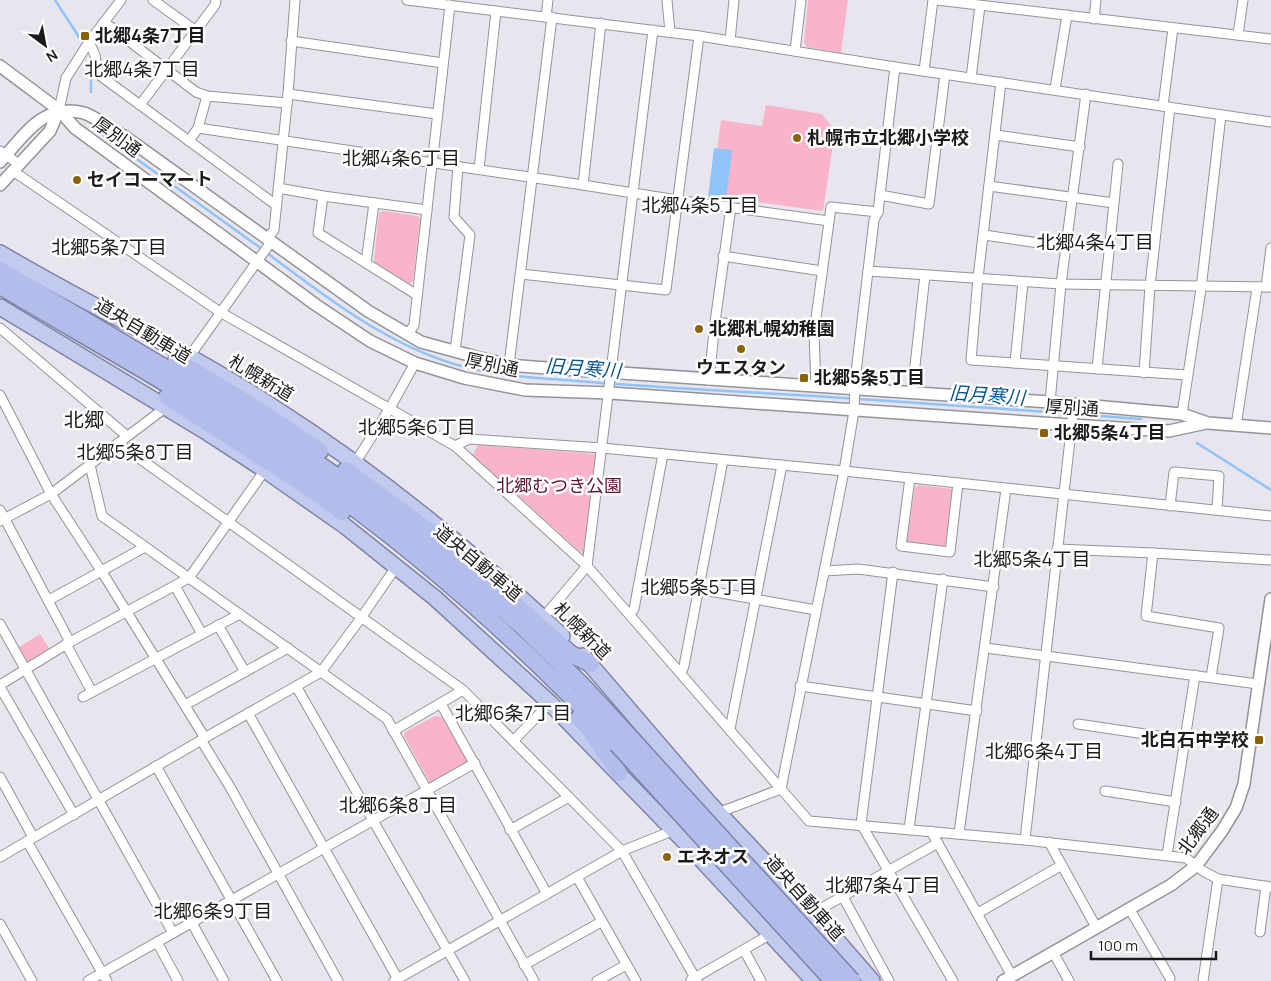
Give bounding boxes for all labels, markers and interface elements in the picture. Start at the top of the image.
north arrow [20,20,70,70]
place label: 北郷4条7丁目 [95,23,206,47]
marker: 北郷4条7丁目 [79,30,91,42]
text: N [43,46,61,67]
district label: 北郷4条7丁目 [84,56,200,82]
street label: 厚別通 [89,111,146,162]
place label: 札幌市立北郷小学校 [807,125,969,149]
marker: 札幌市立北郷小学校 [791,132,803,144]
district label: 北郷4条6丁目 [342,145,460,171]
place label: セイコーマート [87,167,213,191]
marker: セイコーマート [71,174,83,186]
district label: 北郷4条5丁目 [641,192,759,218]
district label: 北郷4条4丁目 [1036,229,1154,255]
district label: 北郷5条7丁目 [51,234,167,260]
street label: 道央自動車道 [91,292,196,368]
place label: 北郷札幌幼稚園 [709,316,835,340]
marker: 北郷札幌幼稚園 [693,323,705,335]
marker: ウエスタン [735,343,747,355]
street label: 厚別通 [463,347,521,381]
street label: 札幌新道 [224,348,299,406]
water label: 旧月寒川 [544,352,624,384]
place label: ウエスタン [696,355,786,379]
place label: 北郷5条5丁目 [814,365,925,389]
marker: 北郷5条5丁目 [798,372,810,384]
water label: 旧月寒川 [948,379,1028,411]
street label: 厚別通 [1044,393,1100,421]
district label: 北郷 [64,406,104,433]
district label: 北郷5条6丁目 [358,414,476,440]
place label: 北郷5条4丁目 [1054,420,1166,444]
marker: 北郷5条4丁目 [1038,427,1050,439]
district label: 北郷5条8丁目 [76,439,194,465]
park label: 北郷むつき公園 [496,473,622,497]
street label: 道央自動車道 [430,518,528,606]
district label: 北郷5条4丁目 [973,546,1091,572]
district label: 北郷5条5丁目 [641,574,757,600]
street label: 札幌新道 [549,596,617,664]
district label: 北郷6条7丁目 [455,700,571,726]
place label: 北白石中学校 [1141,727,1249,751]
marker: 北白石中学校 [1253,734,1265,746]
district label: 北郷6条4丁目 [985,738,1103,764]
district label: 北郷6条8丁目 [339,792,457,818]
street label: 北郷通 [1171,802,1223,859]
place label: エネオス [677,844,749,868]
street label: 道央自動車道 [760,849,850,945]
marker: エネオス [661,851,673,863]
district label: 北郷7条4丁目 [825,872,941,898]
district label: 北郷6条9丁目 [154,898,272,924]
scale bar [1091,928,1216,960]
text: 100 m [1098,935,1138,956]

